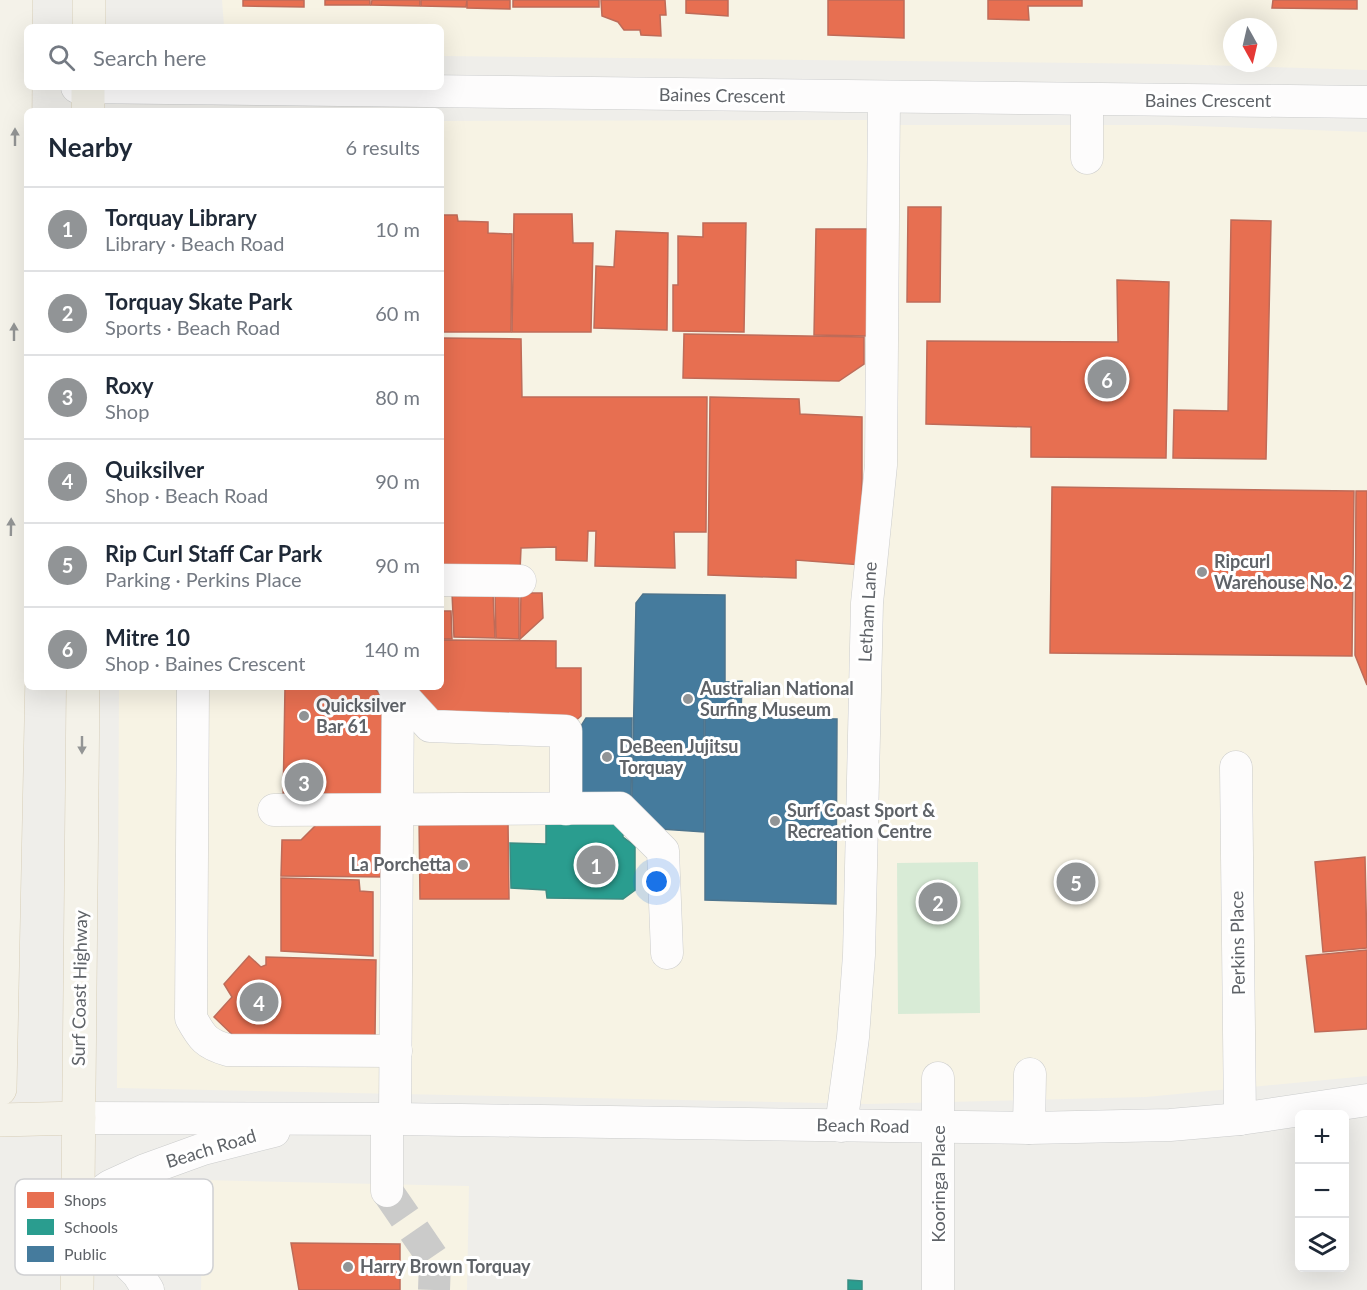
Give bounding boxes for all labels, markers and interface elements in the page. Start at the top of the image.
north arrow [1223,18,1277,72]
search box [24,24,444,90]
icon: search [45,41,78,74]
text: Search here [93,44,206,71]
street label: Baines Crescent [659,83,786,107]
street label: Baines Crescent [1145,89,1272,111]
one-way arrow [10,128,20,147]
text: Nearby [48,131,133,163]
text: 6 results [345,135,420,159]
text: Torquay Library [105,204,257,231]
text: 1 [62,217,73,241]
text: 10 m [375,217,420,241]
text: Library · Beach Road [105,231,284,255]
text: Torquay Skate Park [105,288,293,315]
text: 2 [62,301,73,325]
text: 60 m [375,301,420,325]
text: Sports · Beach Road [105,315,280,339]
one-way arrow [9,322,19,341]
pin: 6 [1088,356,1126,401]
text: Roxy [105,372,154,399]
text: 3 [62,385,73,409]
text: 80 m [375,385,420,409]
text: Shop [105,399,149,423]
text: Quiksilver [105,456,204,483]
text: 4 [62,469,73,493]
text: 90 m [375,469,420,493]
text: Shop · Beach Road [105,483,268,507]
one-way arrow [6,517,16,536]
text: Rip Curl Staff Car Park [105,540,322,567]
place label: Ripcurl Warehouse No. 2 [1214,550,1353,593]
text: 5 [62,553,73,577]
text: 90 m [375,553,420,577]
street label: Letham Lane [853,561,881,663]
marker: Ripcurl Warehouse No. 2 [1195,565,1209,579]
text: Parking · Perkins Place [105,567,302,591]
text: Mitre 10 [105,624,190,651]
text: 6 [62,637,73,661]
text: 140 m [364,637,420,661]
text: Shop · Baines Crescent [105,651,305,675]
place label: Australian National Surfing Museum [699,677,854,720]
marker: Australian National Surfing Museum [681,692,695,706]
place label: Quicksilver Bar 61 [316,694,406,737]
marker: Quicksilver Bar 61 [297,709,311,723]
place label: DeBeen Jujitsu Torquay [619,735,738,778]
one-way arrow [77,736,87,755]
marker: DeBeen Jujitsu Torquay [600,750,614,764]
pin: 3 [284,760,324,804]
place label: Surf Coast Sport & Recreation Centre [787,799,935,842]
marker: Surf Coast Sport & Recreation Centre [768,814,782,828]
pin: 1 [576,842,616,888]
place label: La Porchetta [350,853,451,875]
marker: La Porchetta [456,858,470,872]
pin: 5 [1056,860,1096,904]
your location [642,867,671,896]
pin: 2 [918,880,958,924]
street label: Perkins Place [1225,891,1249,995]
street label: Surf Coast Highway [67,909,91,1066]
pin: 4 [240,980,278,1024]
map controls [1295,1110,1349,1272]
button: + [1295,1110,1349,1164]
street label: Beach Road [816,1113,910,1137]
street label: Beach Road [163,1124,258,1172]
street label: Kooringa Place [927,1125,949,1243]
button: − [1295,1164,1349,1218]
legend [15,1179,213,1275]
text: Shops [64,1190,107,1209]
text: Schools [64,1217,118,1236]
button: layers [1295,1218,1349,1272]
text: Public [64,1244,107,1263]
place label: Harry Brown Torquay [360,1255,531,1277]
marker: Harry Brown Torquay [341,1260,355,1274]

